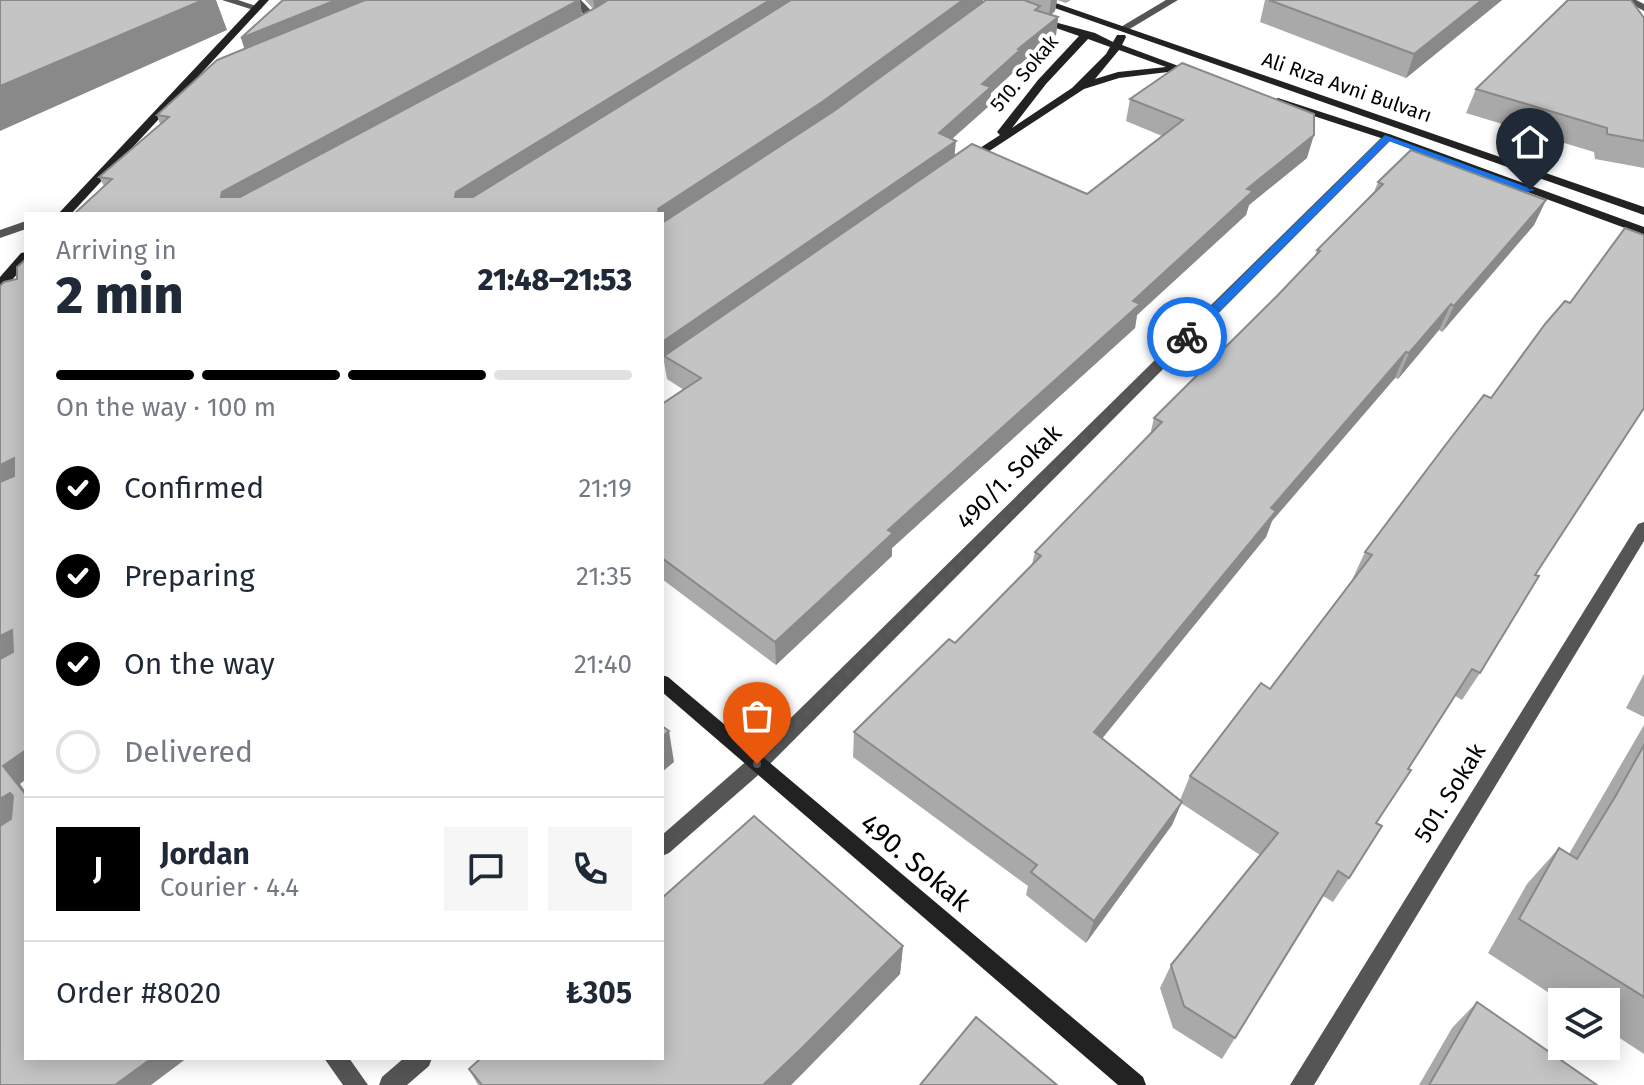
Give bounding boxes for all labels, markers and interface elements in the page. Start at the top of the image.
street label: 510. Sokak [985,29,1063,116]
street label: Ali Rıza Avni Bulvarı [1259,47,1435,127]
pin [1496,108,1564,190]
icon: home [1508,120,1552,164]
text: Arriving in [56,235,177,266]
text: 21:48–21:53 [478,262,632,298]
text: 2 min [56,264,183,327]
courier [1147,297,1227,377]
icon: bike [1165,315,1209,359]
text: On the way · 100 m [56,392,276,423]
street label: 490/1. Sokak [951,418,1068,535]
icon: check [56,466,100,510]
text: Confirmed [124,470,264,506]
text: 21:19 [578,473,632,504]
icon: check [56,554,100,598]
text: Preparing [124,558,255,594]
text: 21:35 [576,561,632,592]
icon: check [56,642,100,686]
text: On the way [124,646,275,682]
text: 21:40 [574,649,632,680]
pin [723,682,791,764]
icon: bag [735,694,779,738]
text: Delivered [124,734,253,770]
street label: 501. Sokak [1409,738,1492,848]
street label: 490. Sokak [854,807,978,918]
button: chat [444,827,528,911]
button: phone [548,827,632,911]
text: Jordan [160,836,250,872]
text: J [93,851,103,887]
text: Courier · 4.4 [160,872,299,903]
text: Order #8020 [56,975,221,1011]
text: ₺305 [566,975,632,1011]
map controls [1548,988,1620,1060]
button: layers [1548,988,1620,1060]

